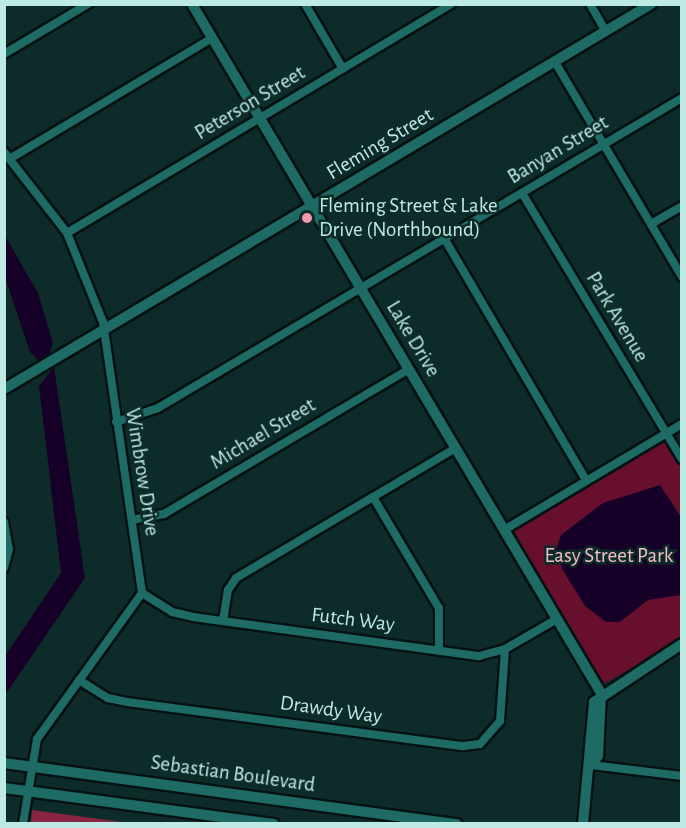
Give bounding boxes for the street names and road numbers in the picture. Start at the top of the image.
street label: Peterson Street [190,60,310,146]
street label: Fleming Street [322,102,438,186]
street label: Banyan Street [503,110,613,190]
street label: Park Avenue [580,267,654,367]
street label: Lake Drive [380,296,446,382]
street label: Michael Street [206,393,320,475]
street label: Wimbrow Drive [119,406,165,538]
street label: Futch Way [310,602,396,638]
street label: Drawdy Way [278,690,384,730]
street label: Sebastian Boulevard [149,750,317,798]

